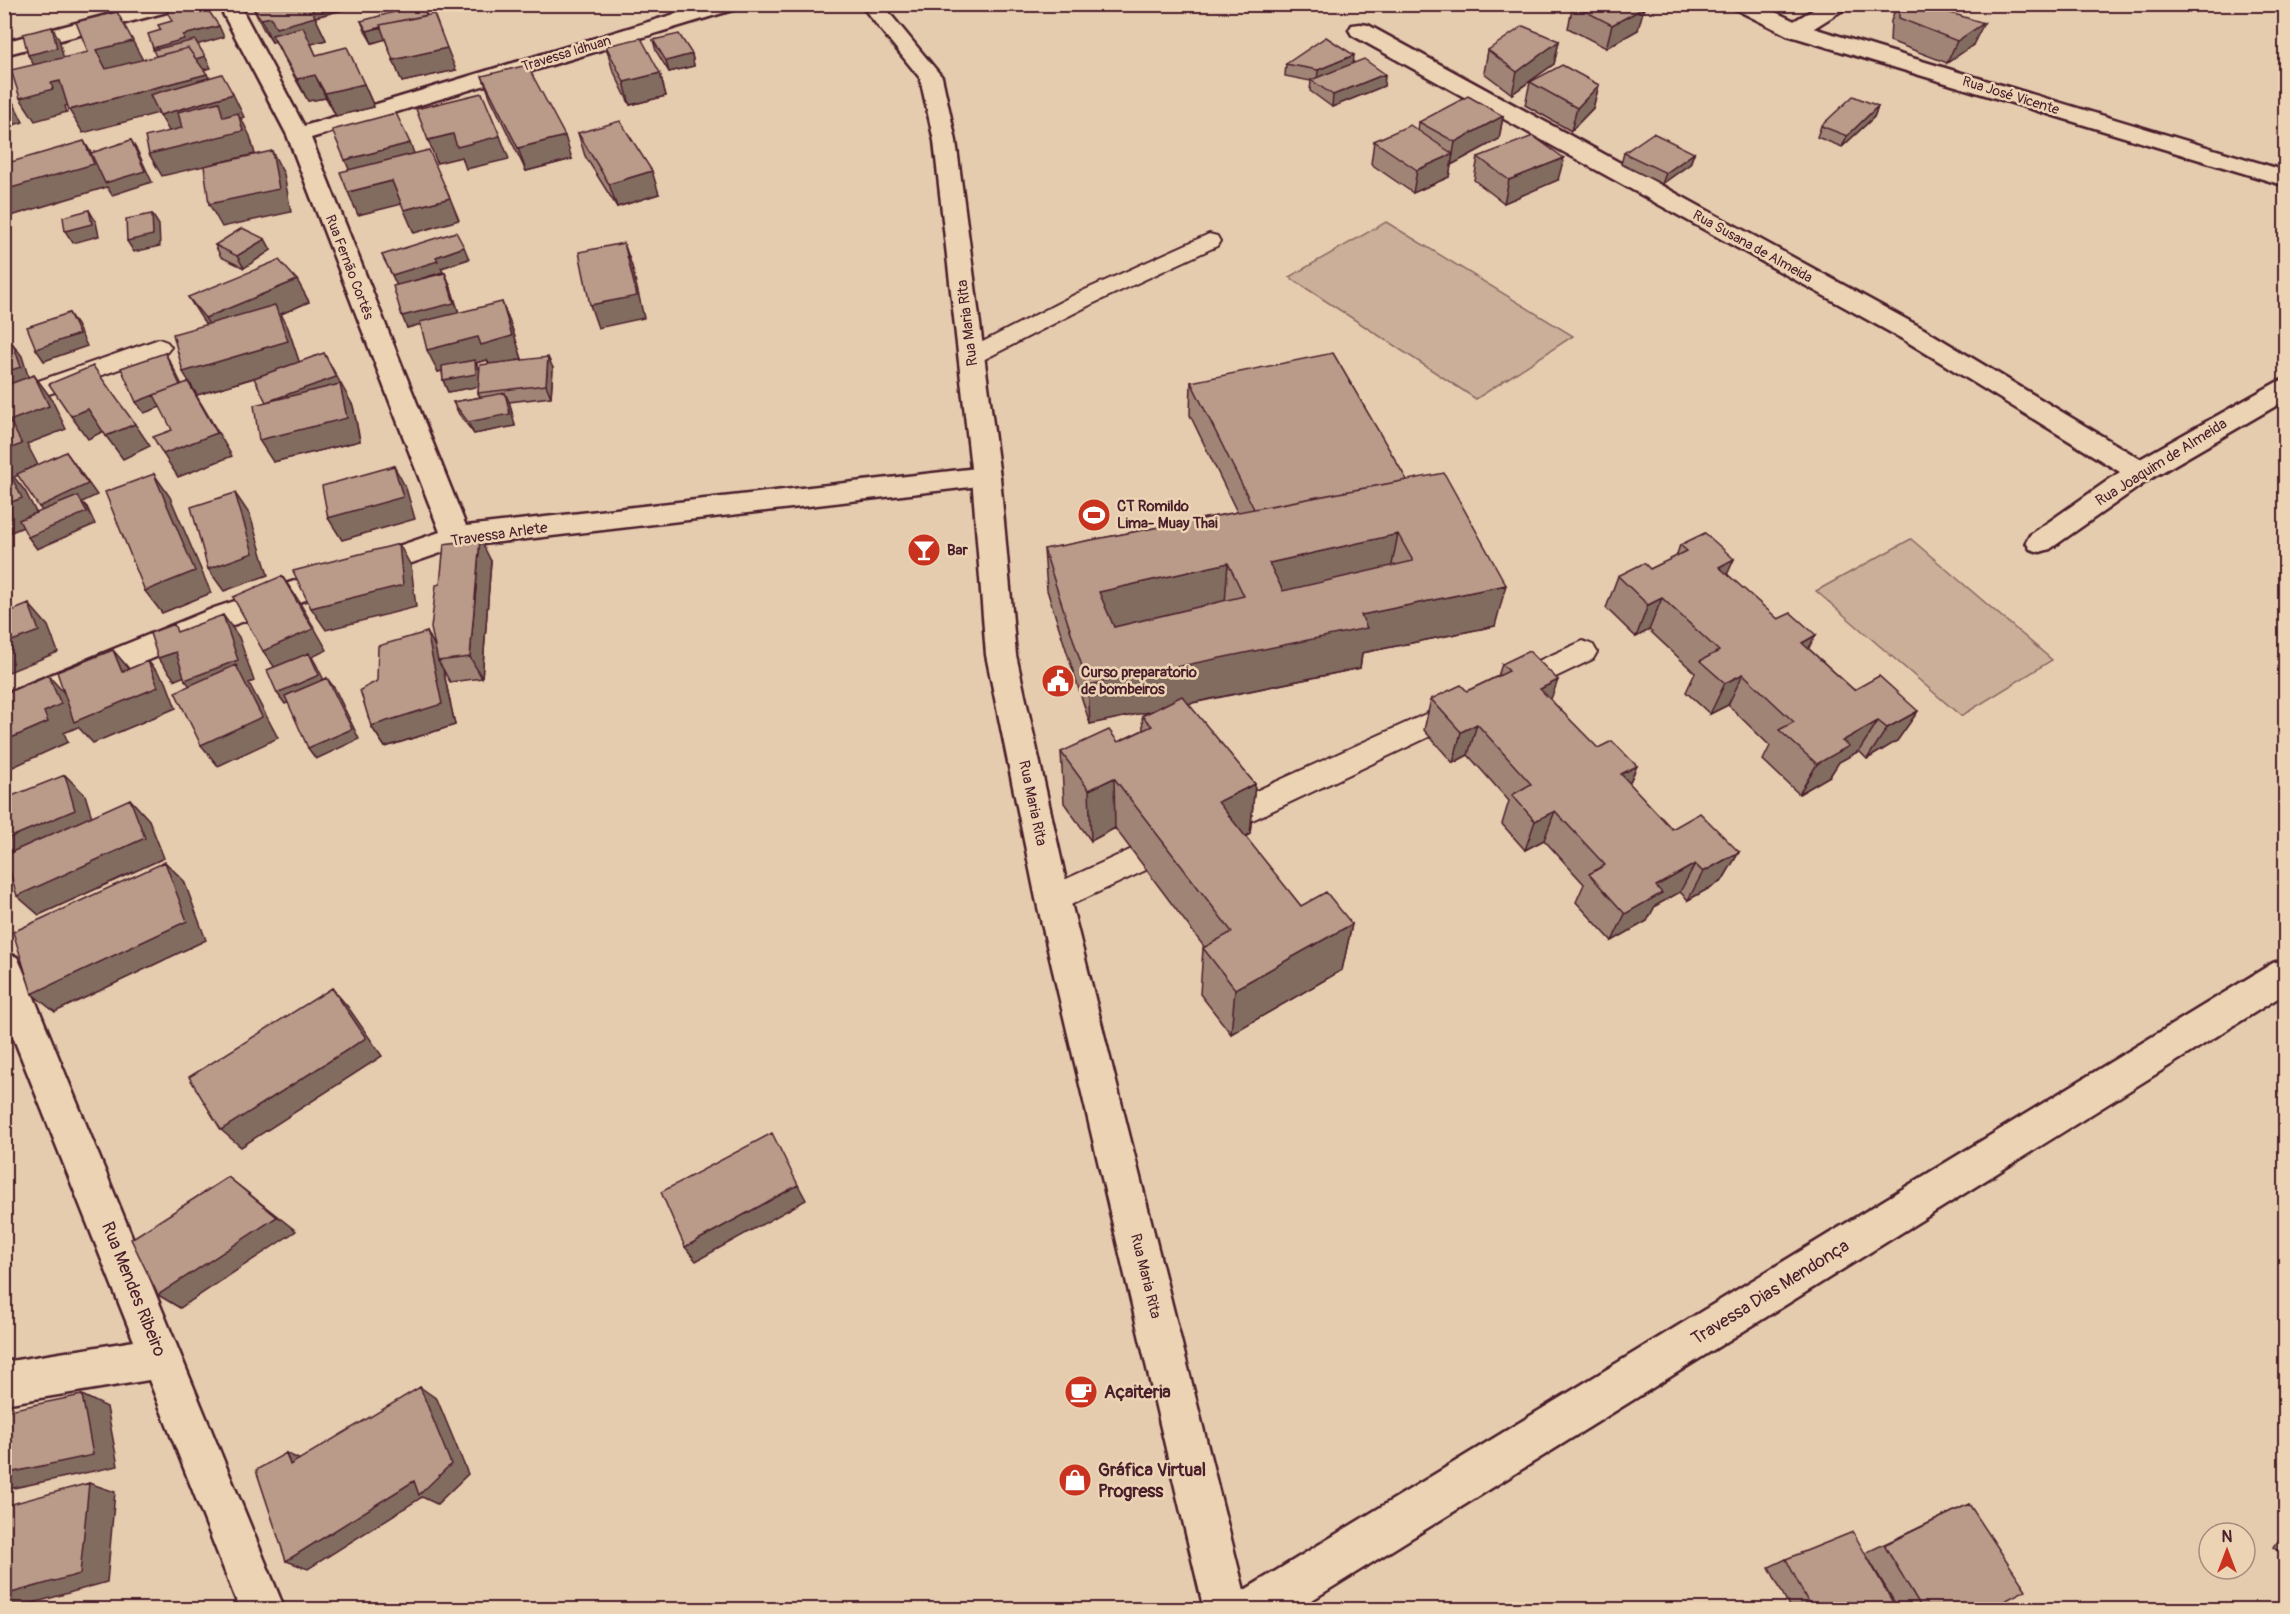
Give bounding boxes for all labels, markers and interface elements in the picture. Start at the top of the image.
street label: Travessa Idhuan [519,32,613,75]
street label: Rua José Vicente [1960,73,2062,118]
street label: Rua Susana de Almeida [1690,206,1816,286]
street label: Rua Fernão Cortês [322,212,378,323]
street label: Rua Maria Rita [953,279,982,367]
street label: Rua Joaquim de Almeida [2092,414,2230,511]
sports icon: CT Romildo Lima- Muay Thai [1076,497,1112,533]
place label: CT Romildo Lima- Muay Thai [1117,497,1218,533]
street label: Travessa Arlete [449,518,549,551]
bar icon: Bar [906,532,942,568]
place label: Bar [947,541,968,560]
public building icon: Curso preparatorio de bombeiros [1040,663,1076,699]
place label: Curso preparatorio de bombeiros [1081,663,1197,699]
street label: Rua Maria Rita [1014,759,1051,848]
street label: Rua Mendes Ribeiro [96,1218,171,1360]
street label: Rua Maria Rita [1126,1232,1165,1321]
street label: Travessa Dias Mendonça [1687,1234,1853,1350]
cafe icon: Açaiteria [1063,1374,1099,1410]
place label: Açaiteria [1104,1381,1171,1404]
place label: Gráfica Virtual Progress [1098,1459,1206,1503]
shop icon: Gráfica Virtual Progress [1057,1462,1093,1498]
north arrow [2197,1521,2257,1581]
text: N [2222,1527,2233,1547]

